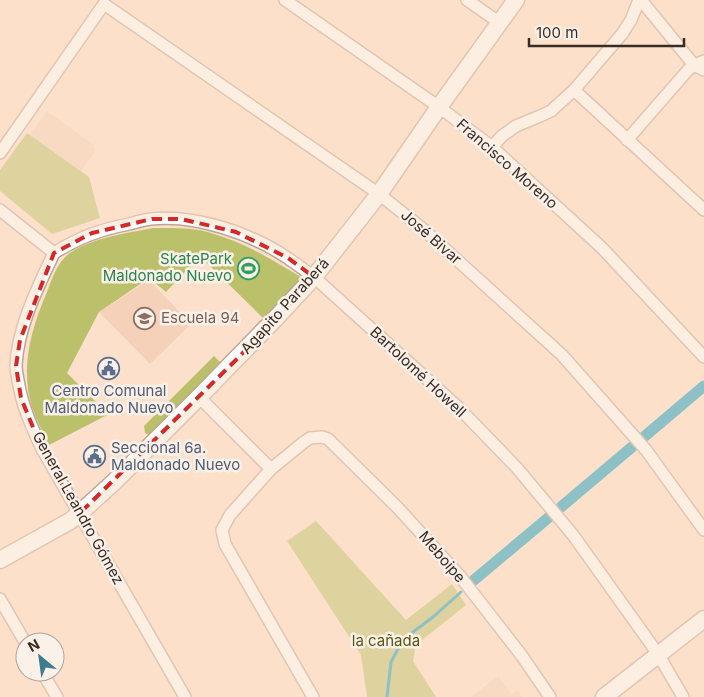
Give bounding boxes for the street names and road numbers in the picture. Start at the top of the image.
street label: Francisco Moreno [453,115,562,213]
street label: José Bivar [397,205,466,268]
street label: Agapito Paraberá [236,254,333,358]
street label: Bartolomé Howell [366,322,470,421]
street label: General Leandro Gómez [28,428,128,588]
street label: Meboipe [415,527,470,586]

